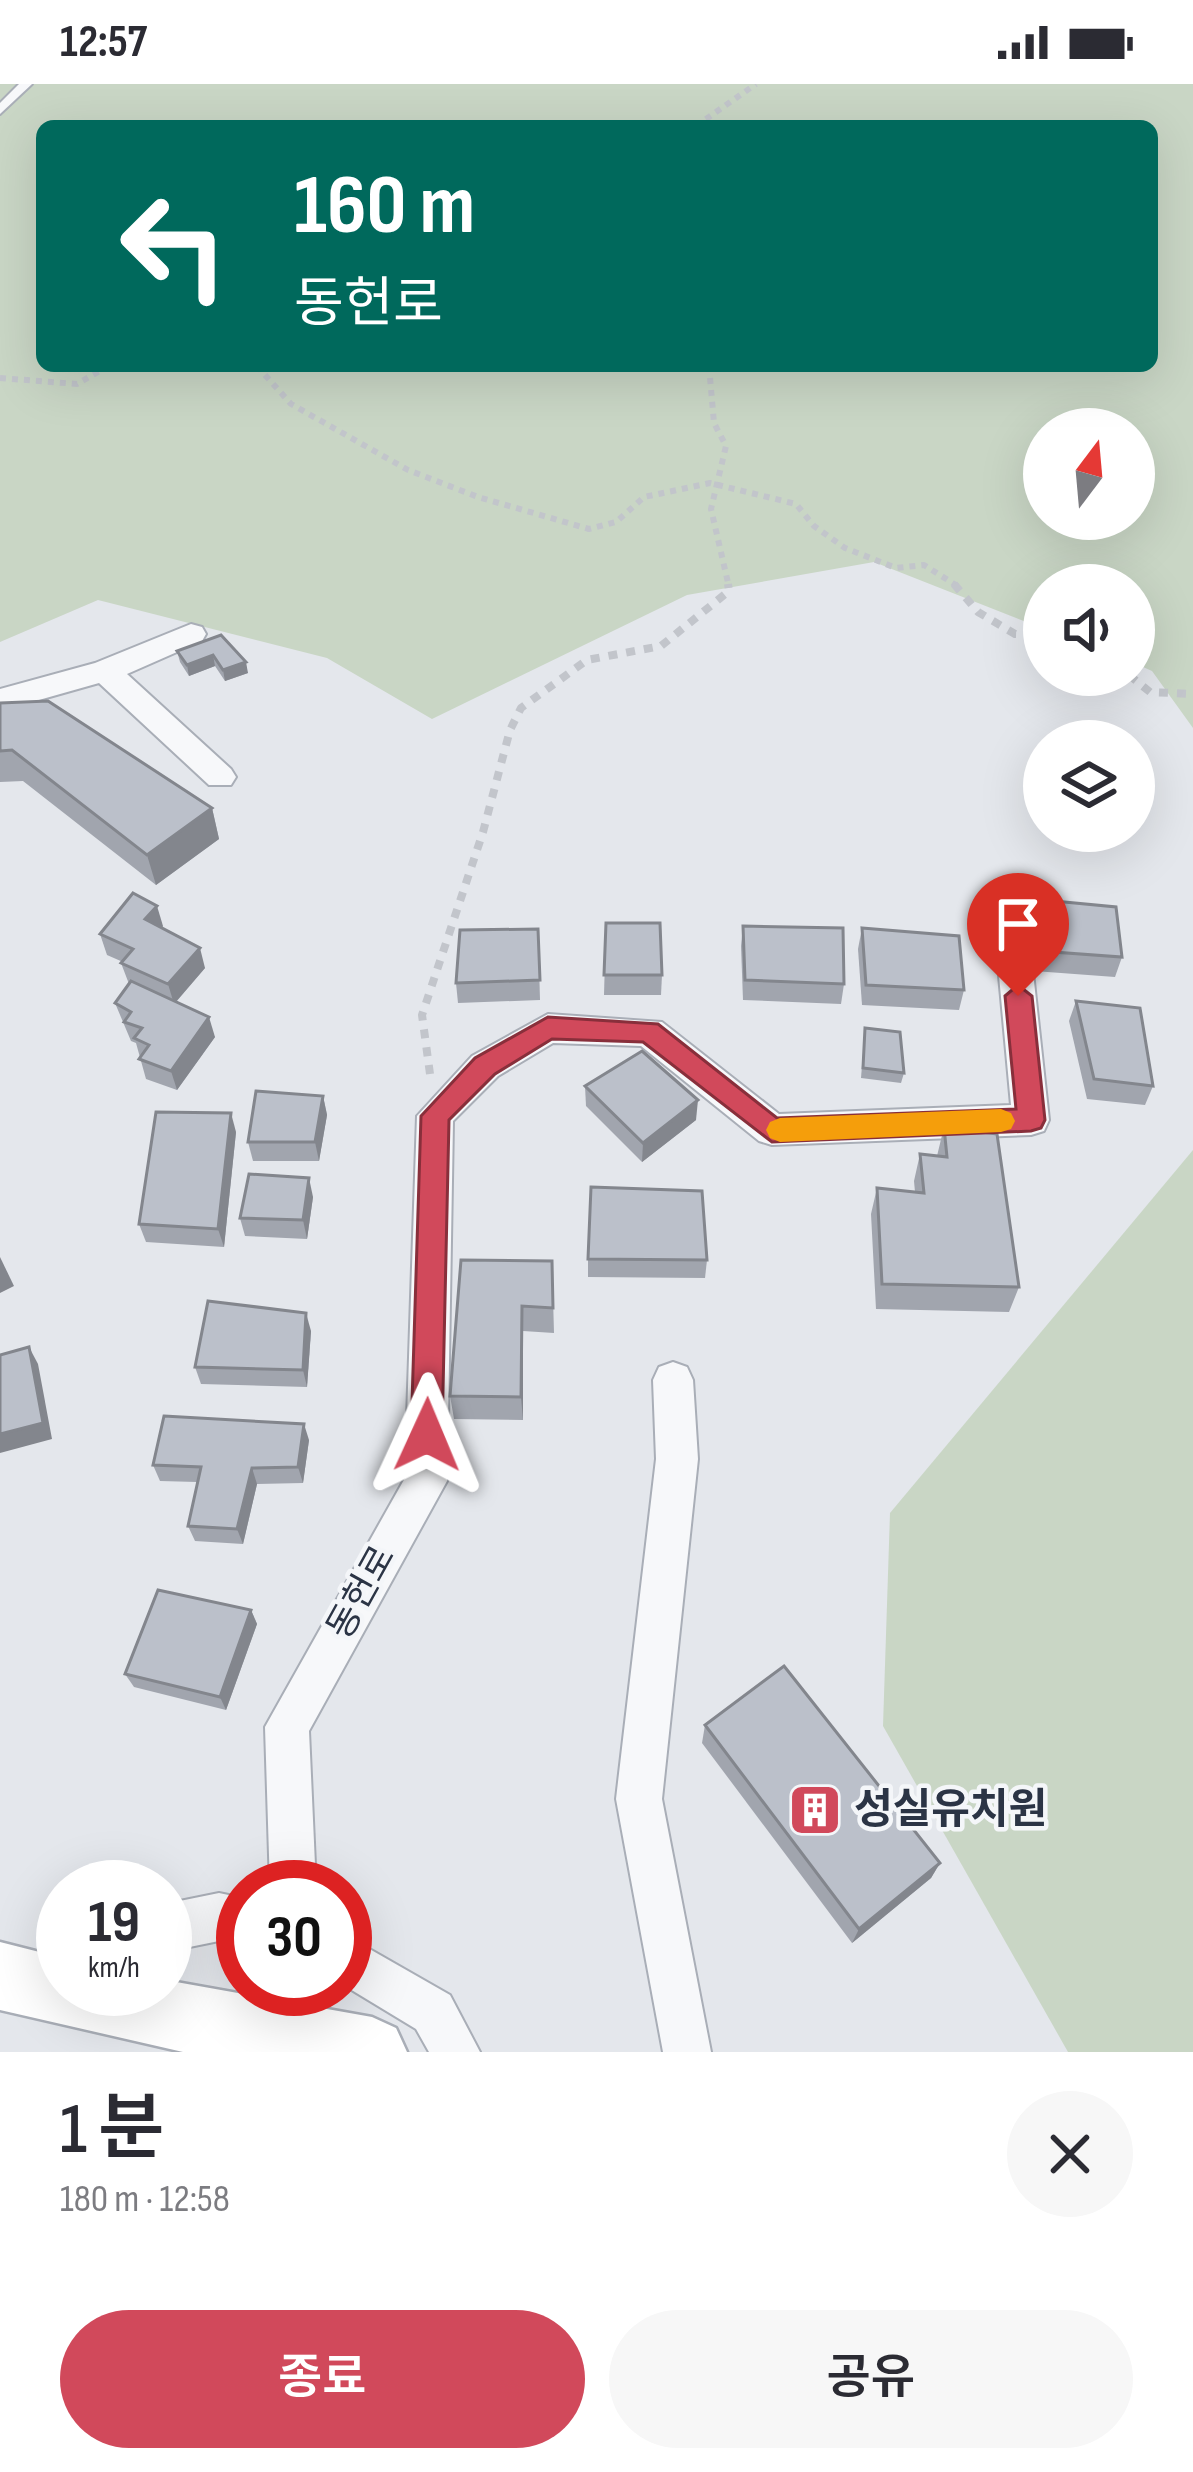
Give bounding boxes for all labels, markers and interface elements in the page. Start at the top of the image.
text: 12:57 [60,15,147,70]
text: 160 m [294,156,475,257]
icon: left [96,168,252,324]
text: 동헌로 [294,272,443,337]
north arrow [1023,408,1155,540]
map controls [1023,408,1155,852]
button: sound [1023,564,1155,696]
button: layers [1023,720,1155,852]
pin [967,873,1069,996]
icon: arrive [985,891,1051,957]
position arrow [364,1372,490,1498]
street label: 동헌로 [319,1539,405,1647]
building icon: 성실유치원 [787,1782,843,1838]
place label: 성실유치원 [854,1785,1047,1836]
speed limit sign: 30 [216,1860,372,2016]
text: 19 [88,1887,140,1959]
text: km/h [88,1950,140,1986]
text: 1 분 [60,2087,164,2174]
button: close [1007,2091,1133,2217]
text: 180 m · 12:58 [60,2176,230,2223]
button: 종료 [60,2310,585,2448]
button: 공유 [609,2310,1133,2448]

